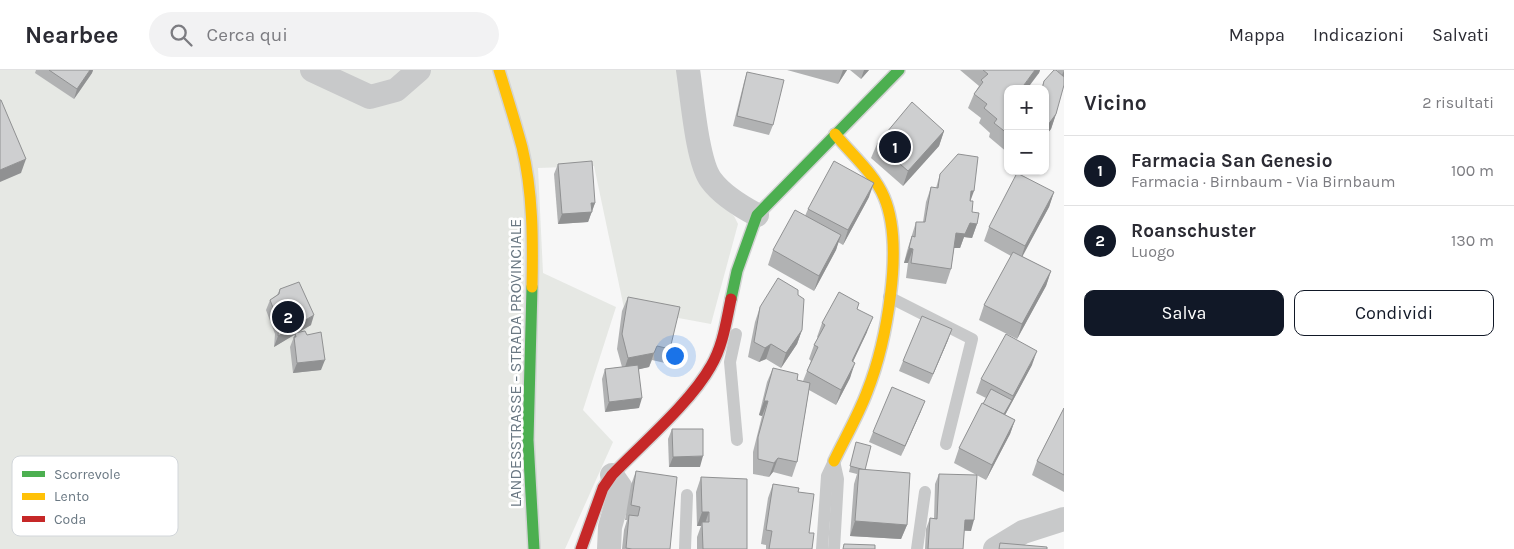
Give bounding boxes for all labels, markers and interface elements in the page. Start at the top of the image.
search box [149,12,499,57]
text: Nearbee [25,21,119,49]
icon: search [167,21,195,49]
text: Cerca qui [207,24,288,46]
text: Mappa [1229,24,1285,46]
text: Indicazioni [1313,24,1404,46]
text: Salvati [1432,24,1489,46]
map controls [1004,85,1049,175]
button: + [1004,85,1049,130]
text: Vicino [1084,91,1147,115]
text: 2 risultati [1422,93,1494,112]
pin: 1 [879,128,911,166]
button: − [1004,130,1049,175]
text: Farmacia San Genesio [1131,150,1333,172]
text: 1 [1097,161,1103,180]
text: 100 m [1451,161,1494,180]
text: Farmacia · Birnbaum - Via Birnbaum [1131,172,1395,191]
street label: LANDESSTRASSE - STRADA PROVINCIALE [506,219,525,507]
text: Roanschuster [1131,220,1256,242]
text: 2 [1095,231,1105,250]
text: 130 m [1451,231,1494,250]
text: Luogo [1131,242,1175,261]
button: Salva [1084,290,1284,336]
button: Condividi [1294,290,1494,336]
pin: 2 [272,298,304,336]
your location [662,343,688,369]
legend [12,456,178,536]
text: Scorrevole [54,466,120,483]
text: Lento [54,488,89,505]
text: Coda [54,511,86,528]

